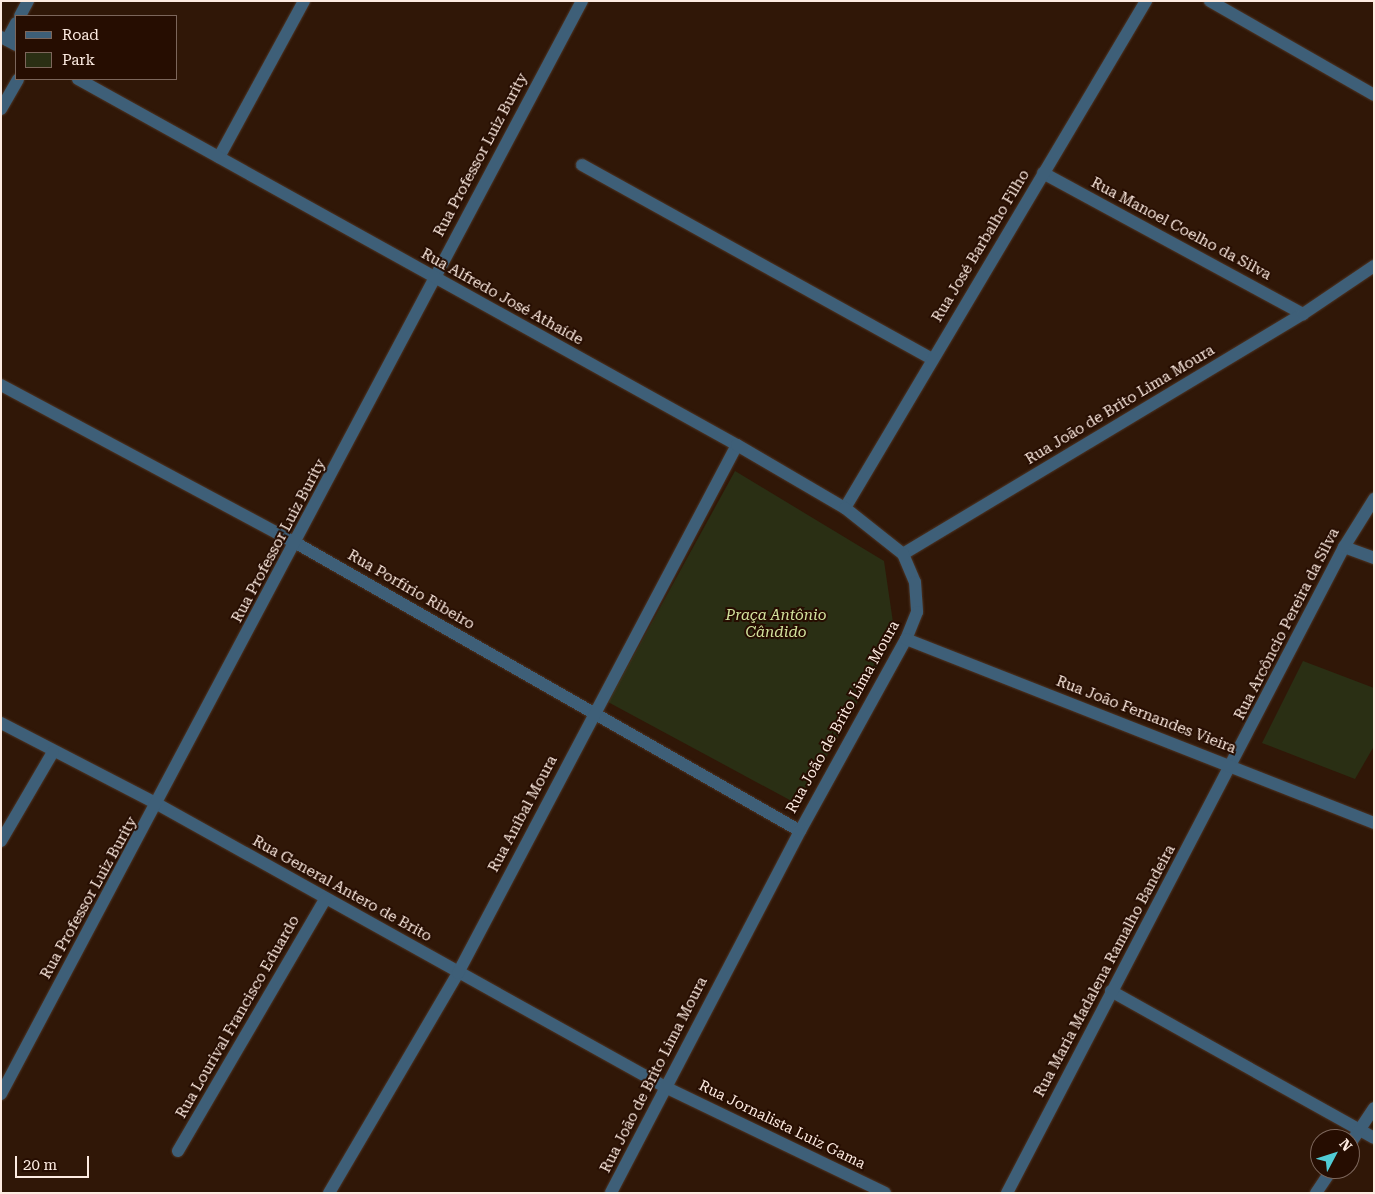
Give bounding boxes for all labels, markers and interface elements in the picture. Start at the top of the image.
legend [15,15,178,80]
text: Road [62,26,99,44]
text: Park [62,51,95,69]
street label: Rua Professor Luiz Burity [430,70,532,240]
street label: Rua José Barbalho Filho [928,167,1034,325]
street label: Rua Manoel Coelho da Silva [1088,174,1274,284]
street label: Rua Alfredo José Athaíde [418,245,586,349]
street label: Rua João de Brito Lima Moura [1022,341,1218,469]
street label: Rua Professor Luiz Burity [228,456,330,626]
street label: Rua Arcôncio Pereira da Silva [1231,525,1343,723]
street label: Rua Porfírio Ribeiro [344,546,478,634]
park label: Praça Antônio Cândido [725,606,827,641]
street label: Rua João de Brito Lima Moura [782,618,904,816]
street label: Rua João Fernandes Vieira [1054,672,1238,758]
street label: Rua Aníbal Moura [485,753,561,875]
street label: Rua Professor Luiz Burity [37,814,141,982]
street label: Rua General Antero de Brito [249,832,435,946]
street label: Rua Maria Madalena Ramalho Bandeira [1031,842,1179,1100]
street label: Rua Lourival Francisco Eduardo [172,912,304,1122]
street label: Rua João de Brito Lima Moura [597,974,711,1176]
street label: Rua Jornalista Luiz Gama [696,1077,868,1173]
north arrow [1310,1129,1360,1179]
text: N [1336,1136,1355,1154]
scale bar [18,1146,91,1178]
text: 20 m [23,1156,57,1174]

